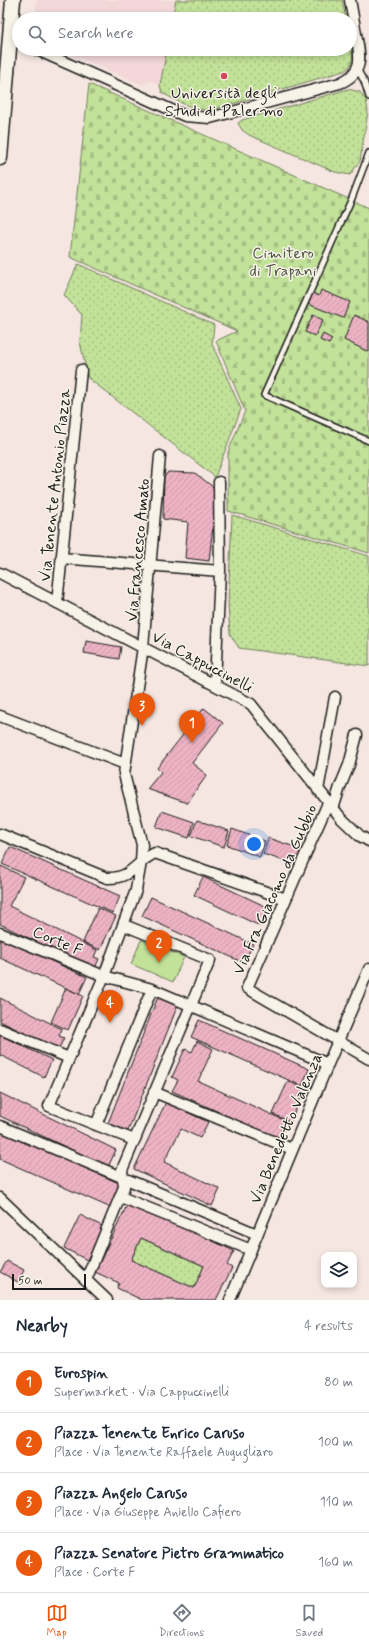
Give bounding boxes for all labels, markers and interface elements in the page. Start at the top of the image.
search box [12,12,357,56]
icon: search [26,23,48,45]
text: Search here [58,24,134,44]
marker: Università degli Studi di Palermo [219,71,229,81]
place label: Università degli Studi di Palermo [165,83,283,122]
park label: Cimitero di Trapani [250,243,317,282]
street label: Via Tenente Antonio Piazza [35,387,76,583]
street label: Via Francesco Amato [122,478,155,622]
street label: Via Cappuccinelli [148,627,257,698]
pin: 3 [129,693,155,726]
pin: 1 [179,710,205,743]
street label: Via Fra Giacomo da Gubbio [228,801,322,978]
your location [244,834,264,854]
street label: Corte F [29,921,86,961]
pin: 2 [146,930,172,963]
pin: 4 [97,990,123,1023]
street label: Via Benedetto Valenza [245,1050,328,1207]
map controls [321,1252,357,1288]
button: layers [321,1252,357,1288]
scale bar [12,1272,86,1291]
text: 50 m [18,1274,43,1288]
text: Nearby [16,1315,68,1337]
text: 4 results [304,1318,353,1335]
text: Eurospin [54,1364,108,1384]
text: 1 [26,1374,32,1391]
text: 80 m [324,1374,353,1391]
text: Supermarket · Via Cappuccinelli [54,1384,229,1401]
text: Piazza Tenente Enrico Caruso [54,1424,245,1444]
text: 2 [26,1434,32,1451]
text: 100 m [318,1434,353,1451]
text: Place · Via Tenente Raffaele Augugliaro [54,1444,273,1461]
text: Piazza Angelo Caruso [54,1484,187,1504]
text: 3 [26,1494,32,1511]
text: 110 m [320,1494,353,1511]
text: Place · Via Giuseppe Aniello Cafiero [54,1504,241,1521]
text: Piazza Senatore Pietro Grammatico [54,1544,284,1564]
text: 4 [25,1554,33,1571]
text: 160 m [318,1554,353,1571]
text: Place · Corte F [54,1564,135,1581]
tab: Map [46,1602,68,1640]
tab: Directions [159,1602,204,1640]
tab: Saved [296,1602,323,1640]

